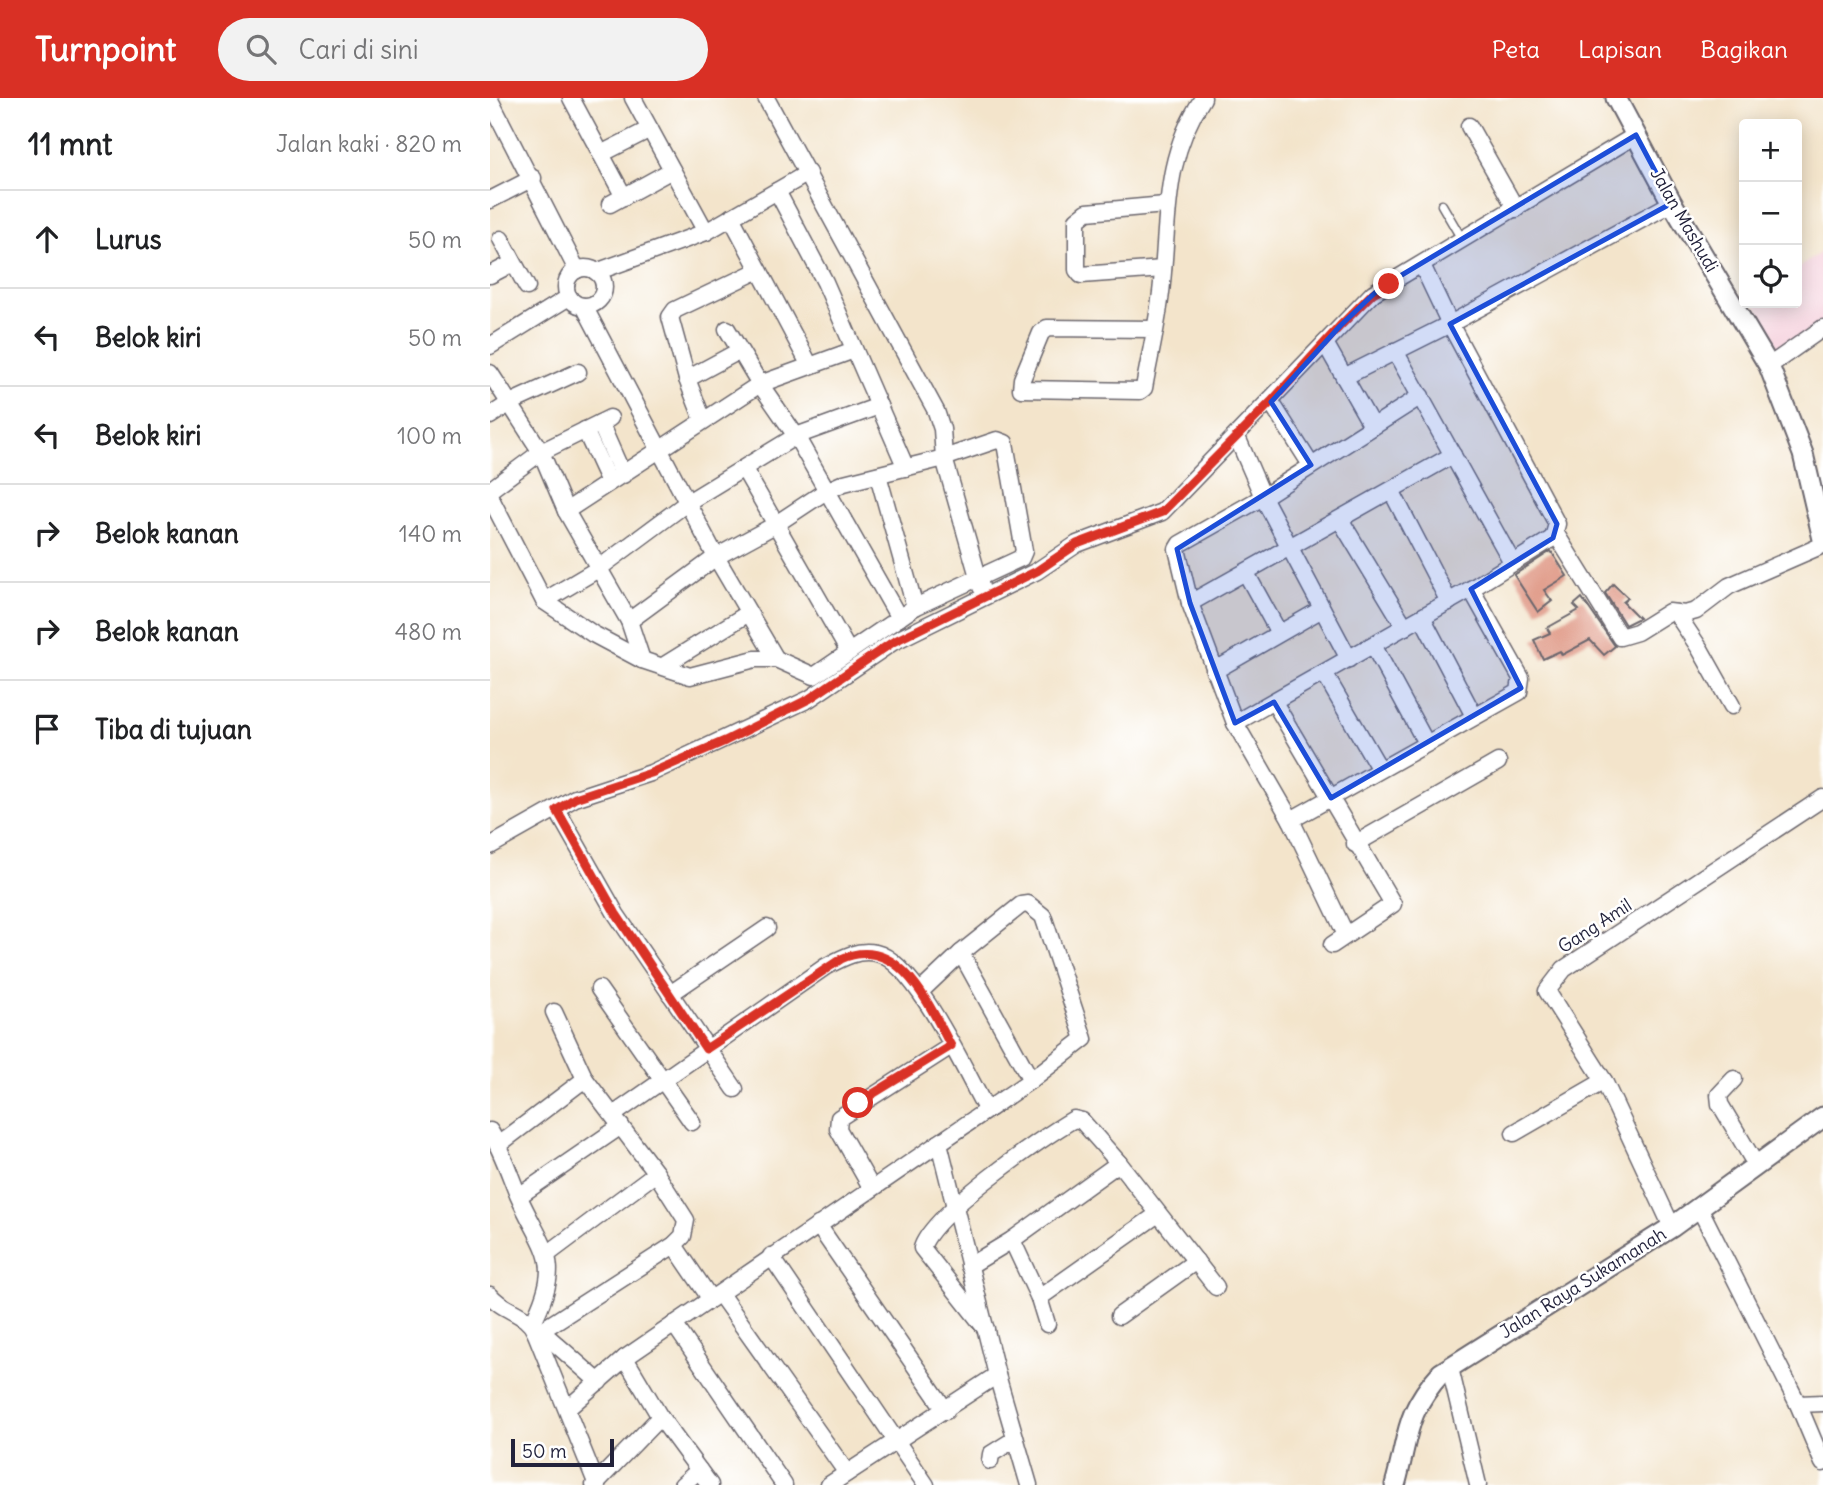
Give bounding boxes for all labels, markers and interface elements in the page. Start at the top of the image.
search box [218,18,708,81]
text: Turnpoint [35,28,176,70]
icon: search [242,30,280,68]
text: Cari di sini [298,33,419,66]
text: Peta [1492,34,1540,64]
text: Lapisan [1578,34,1662,64]
text: Bagikan [1700,34,1788,64]
map controls [1739,119,1802,308]
button: + [1739,119,1802,182]
text: 11 mnt [28,125,112,163]
text: Jalan kaki · 820 m [276,129,462,158]
street label: Jalan Mashudi [1645,163,1724,276]
button: − [1739,182,1802,245]
icon: ahead [28,220,66,258]
text: Lurus [95,223,162,256]
text: 50 m [408,225,462,254]
button: locate [1739,245,1802,308]
route end [1373,268,1404,299]
icon: left [28,318,66,356]
text: Belok kiri [95,321,201,354]
text: 50 m [408,323,462,352]
icon: left [28,416,66,454]
text: Belok kiri [95,419,201,452]
text: 100 m [397,421,462,450]
icon: right [28,514,66,552]
text: Belok kanan [95,517,239,550]
text: 140 m [399,519,462,548]
icon: right [28,612,66,650]
text: Belok kanan [95,615,239,648]
text: 480 m [395,617,462,646]
icon: arrive [28,710,66,748]
text: Tiba di tujuan [95,713,252,746]
street label: Gang Amil [1553,893,1636,958]
route start [842,1087,873,1118]
street label: Jalan Raya Sukamanah [1495,1222,1670,1343]
scale bar [511,1436,614,1468]
text: 50 m [522,1439,567,1463]

